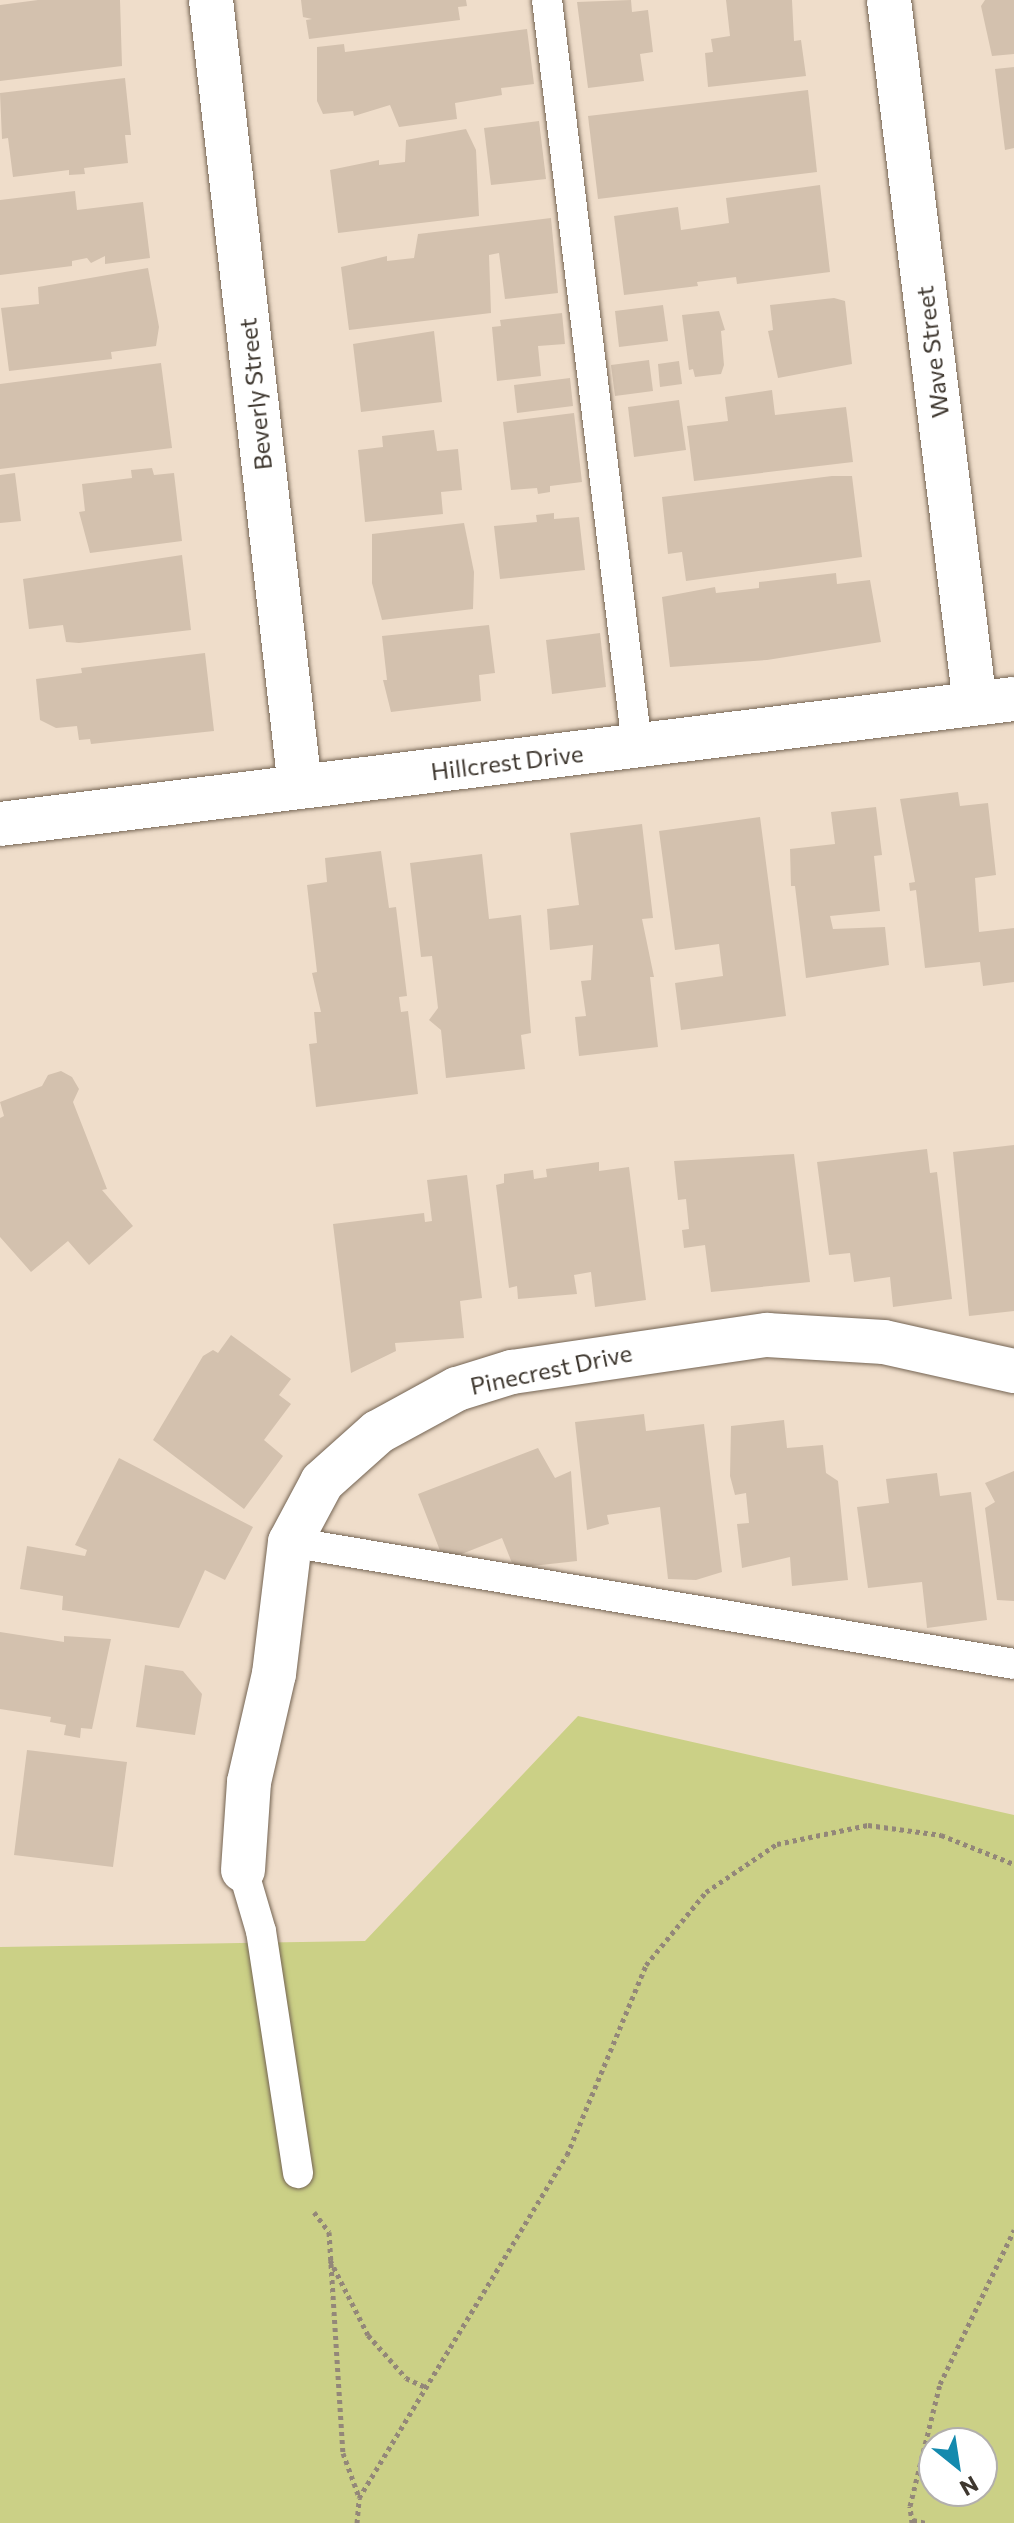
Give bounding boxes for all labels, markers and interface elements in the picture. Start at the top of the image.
street label: Wave Street [910,285,954,419]
street label: Beverly Street [233,316,277,472]
street label: Hillcrest Drive [429,738,585,786]
street label: Pinecrest Drive [467,1338,635,1400]
north arrow [918,2427,998,2507]
text: N [955,2471,983,2502]

